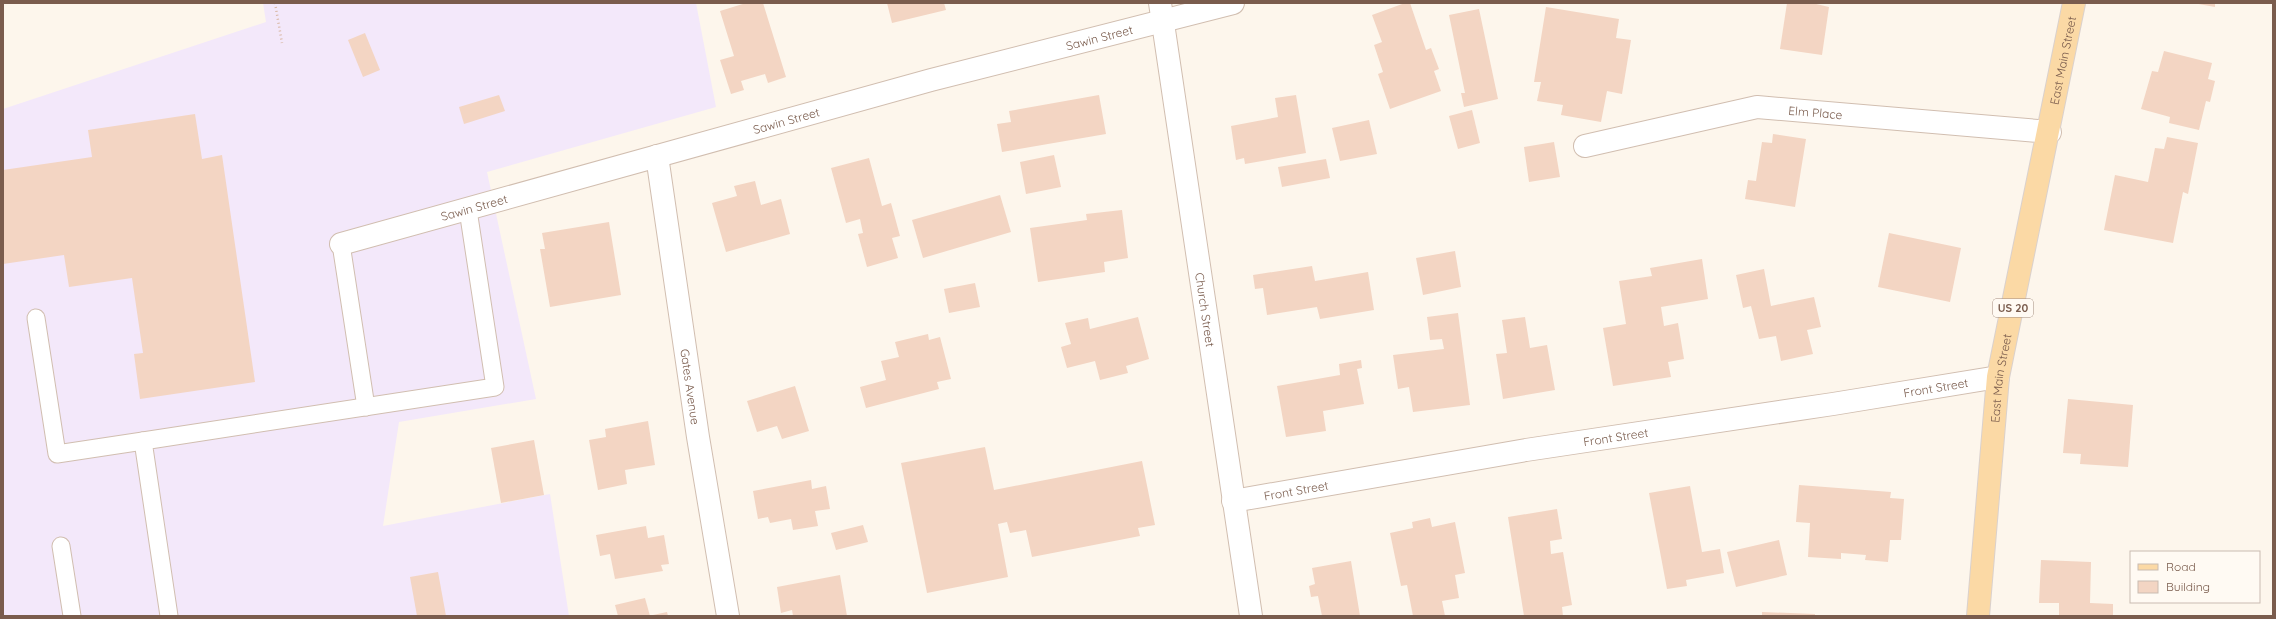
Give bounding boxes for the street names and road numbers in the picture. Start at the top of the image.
street label: East Main Street [2046,15,2079,106]
street label: Sawin Street [1064,21,1134,53]
street label: Elm Place [1788,102,1843,122]
street label: Sawin Street [751,104,821,137]
street label: Sawin Street [439,191,509,223]
street label: Church Street [1193,271,1218,348]
road number: US 20 [1993,299,2033,317]
street label: East Main Street [1987,332,2014,423]
street label: Gates Avenue [678,348,704,426]
street label: Front Street [1902,374,1969,400]
street label: Front Street [1582,424,1649,449]
street label: Front Street [1263,477,1330,503]

